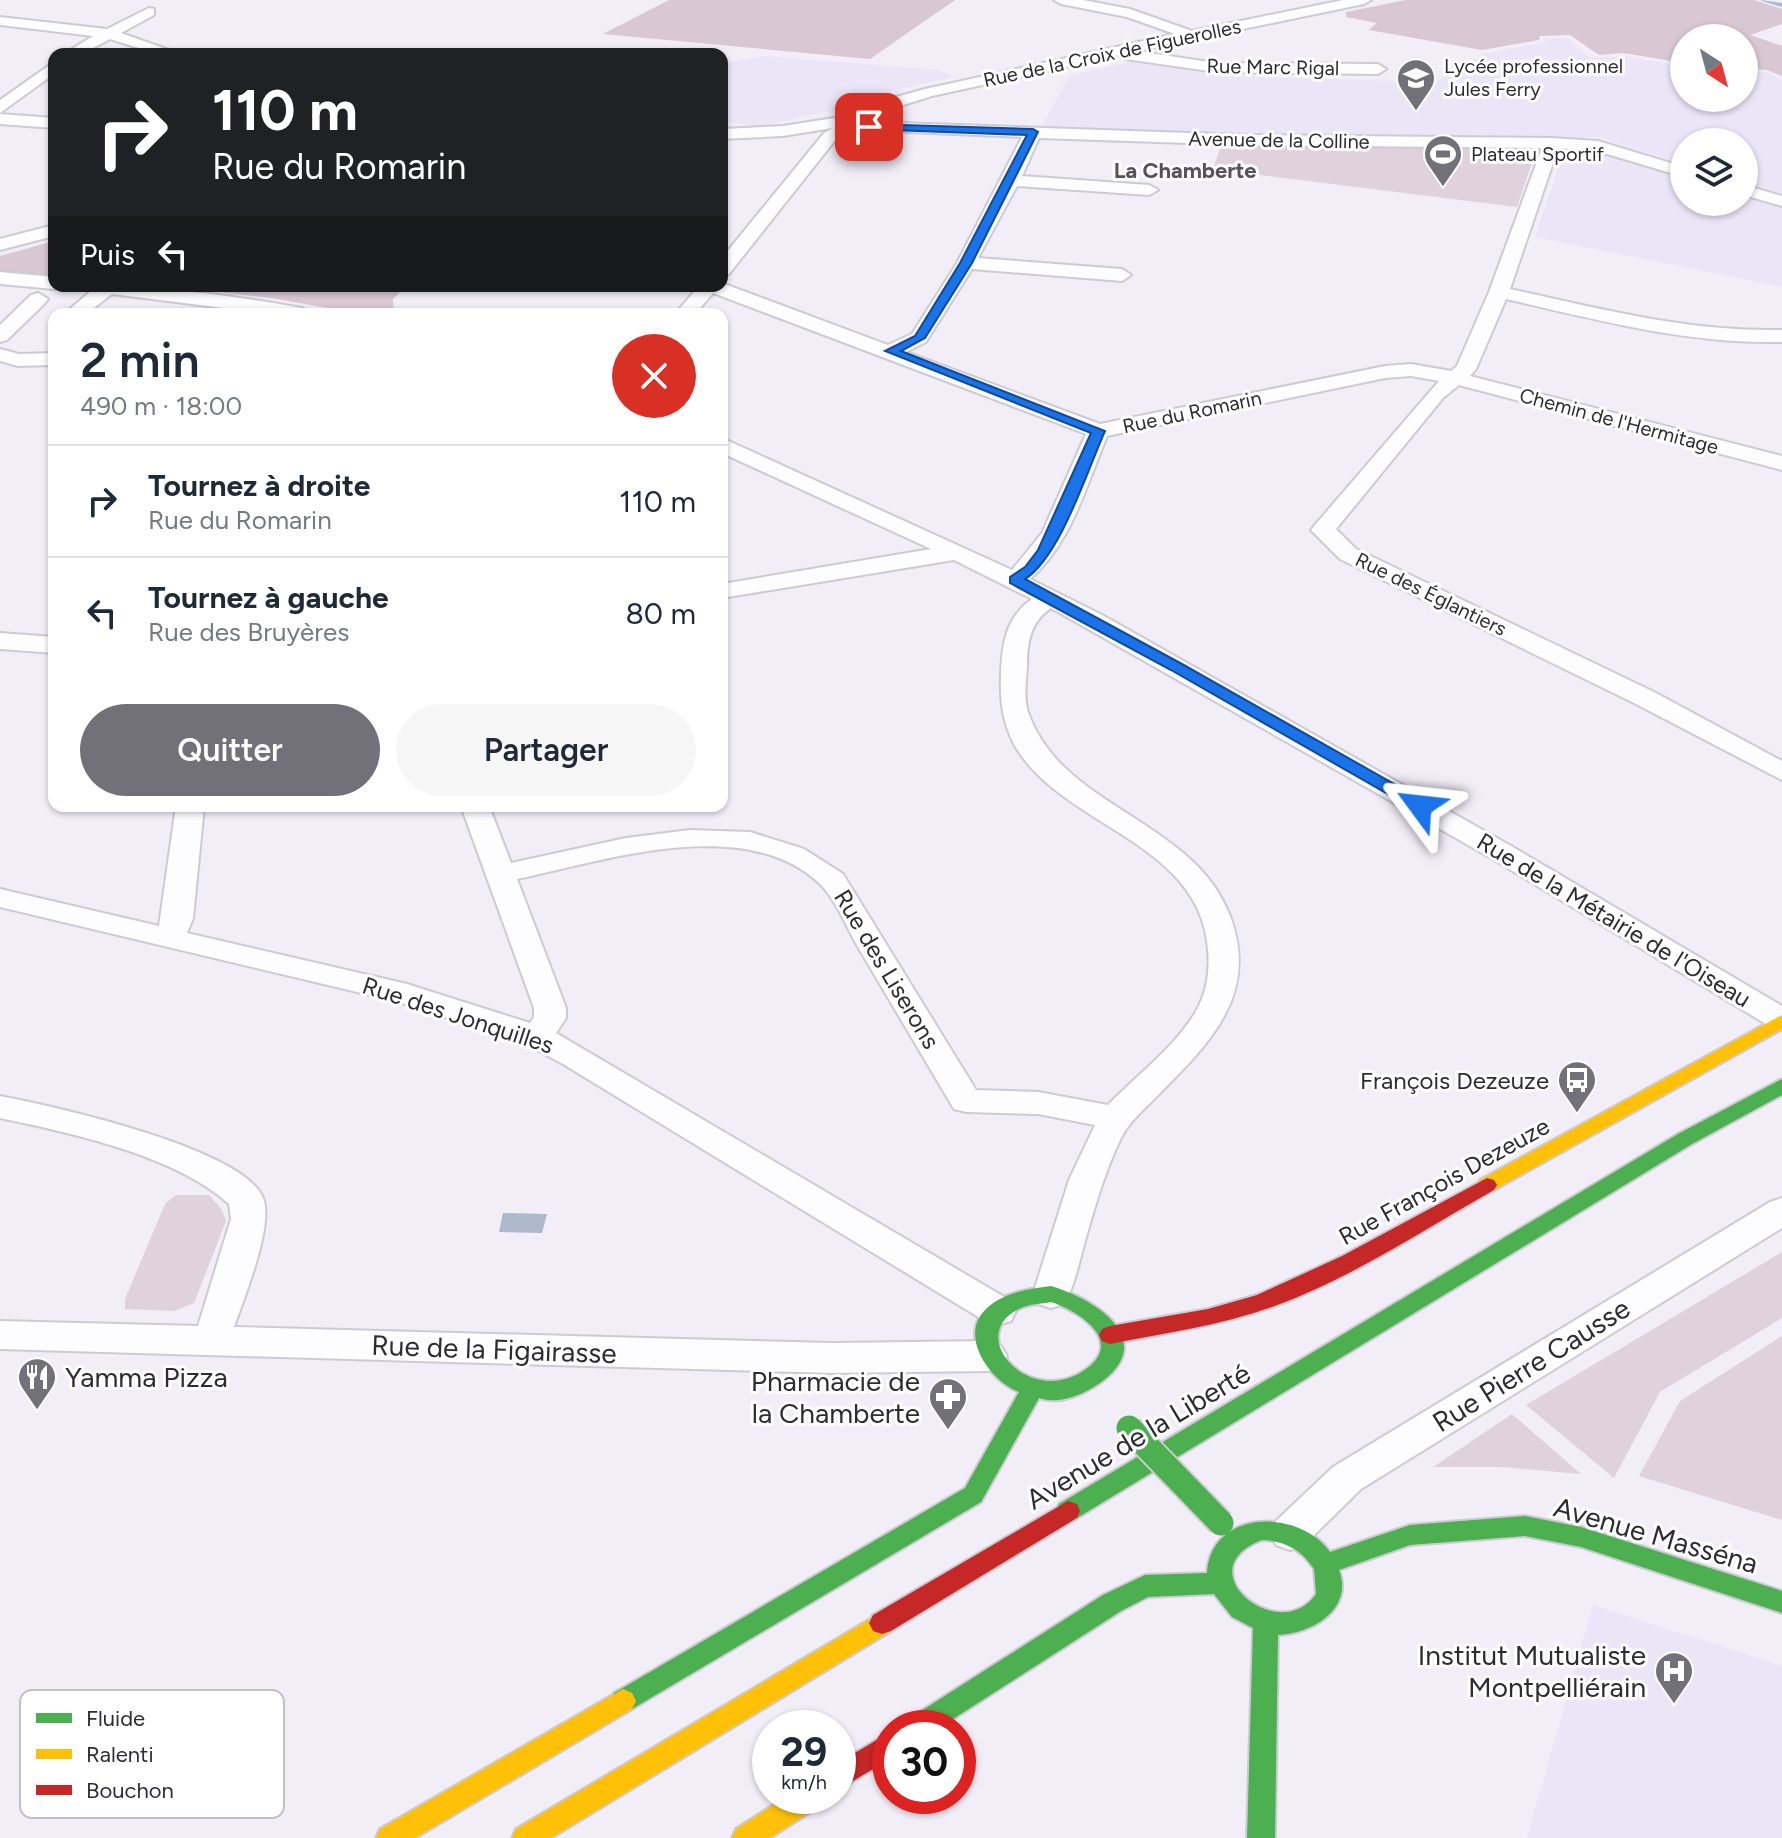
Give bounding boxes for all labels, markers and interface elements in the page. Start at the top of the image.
street label: Rue de la Croix de Figuerolles [981,14,1243,92]
north arrow [1670,24,1758,112]
map controls [1670,24,1758,216]
street label: Rue Marc Rigal [1206,54,1340,80]
place label: Lycée professionnel Jules Ferry [1444,54,1623,101]
school or university icon: Lycée professionnel Jules Ferry [1395,57,1437,112]
text: 110 m [212,77,358,144]
icon: right [80,80,184,184]
pin [835,93,903,161]
icon: arrive [847,105,891,149]
street label: Avenue de la Colline [1188,126,1370,154]
button: layers [1670,128,1758,216]
sports icon: Plateau Sportif [1422,133,1464,188]
place label: Plateau Sportif [1471,142,1605,166]
text: Rue du Romarin [212,145,466,188]
district label: La Chamberte [1114,157,1256,184]
icon: left [151,232,195,276]
text: Puis [80,236,135,273]
text: 2 min [80,331,200,389]
button: close [612,334,696,418]
street label: Chemin de l'Hermitage [1517,383,1721,459]
street label: Rue du Romarin [1120,386,1264,438]
text: 490 m · 18:00 [80,390,242,422]
text: Tournez à droite [148,467,370,504]
icon: right [80,479,124,523]
text: 110 m [619,483,696,520]
text: Rue du Romarin [148,504,332,536]
street label: Rue des Églantiers [1352,547,1510,641]
text: Tournez à gauche [148,579,389,616]
icon: left [80,591,124,635]
text: 80 m [625,595,696,632]
text: Rue des Bruyères [148,616,349,648]
button: Quitter [80,704,380,796]
button: Partager [396,704,696,796]
position arrow [1378,764,1462,848]
street label: Rue de la Métairie de l'Oiseau [1472,827,1756,1013]
street label: Rue des Liserons [828,884,946,1054]
street label: Rue des Jonquilles [359,970,557,1060]
bus stop icon: François Dezeuze [1556,1059,1598,1114]
place label: François Dezeuze [1360,1066,1549,1095]
street label: Rue François Dezeuze [1334,1111,1554,1251]
street label: Rue Pierre Causse [1426,1291,1636,1439]
street label: Rue de la Figairasse [371,1328,617,1370]
restaurant icon: Yamma Pizza [16,1356,58,1411]
street label: Avenue de la Liberté [1020,1356,1256,1516]
place label: Yamma Pizza [65,1360,228,1394]
place label: Pharmacie de la Chamberte [751,1364,920,1430]
pharmacy icon: Pharmacie de la Chamberte [927,1376,969,1431]
street label: Avenue Masséna [1550,1490,1762,1580]
place label: Institut Mutualiste Montpelliérain [1418,1638,1646,1704]
hospital icon: Institut Mutualiste Montpelliérain [1653,1650,1695,1705]
legend [20,1690,284,1818]
text: Fluide [86,1705,145,1732]
speed limit sign: 30 [872,1710,976,1814]
text: 29 [781,1728,827,1776]
text: Ralenti [86,1741,154,1768]
text: km/h [781,1770,827,1794]
text: Bouchon [86,1777,174,1804]

